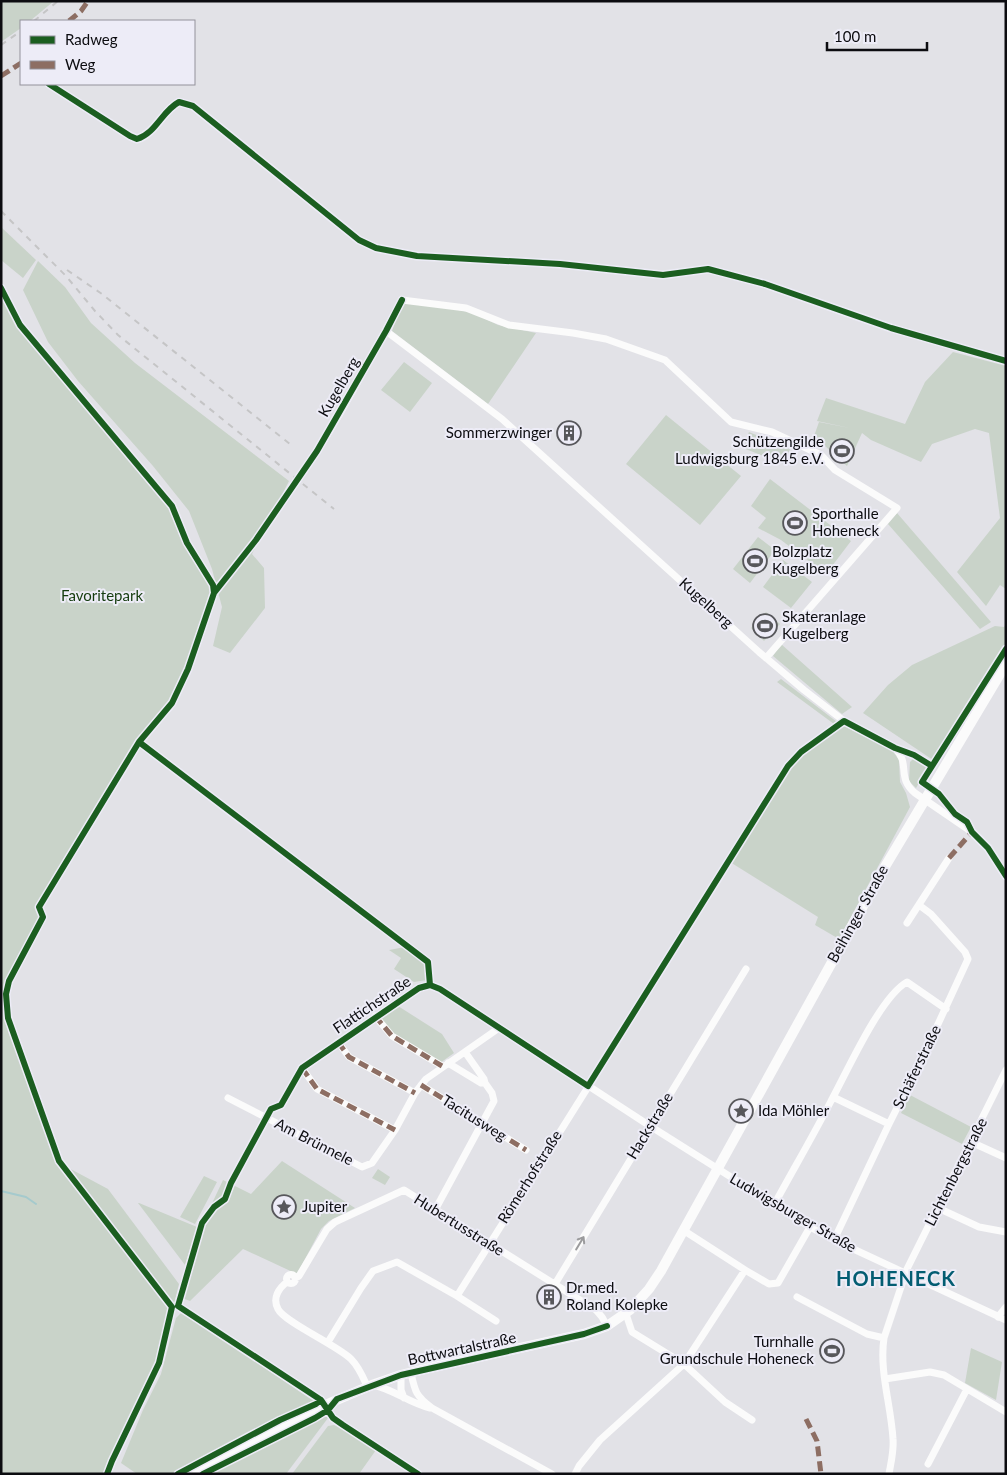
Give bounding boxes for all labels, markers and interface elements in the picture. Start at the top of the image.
legend [20,20,195,85]
scale bar [827,20,927,52]
text: 100 m [834,27,876,45]
text: Radweg [65,30,118,48]
text: Weg [65,55,96,73]
street label: Kugelberg [314,353,363,420]
building icon: Sommerzwinger [556,420,582,446]
place label: Sommerzwinger [446,423,553,441]
place label: Schützengilde Ludwigsburg 1845 e.V. [675,432,824,467]
sports icon: Schützengilde Ludwigsburg 1845 e.V. [829,438,855,464]
place label: Sporthalle Hoheneck [812,504,879,539]
sports icon: Sporthalle Hoheneck [782,510,808,536]
place label: Bolzplatz Kugelberg [772,542,839,577]
sports icon: Bolzplatz Kugelberg [742,548,768,574]
street label: Kugelberg [676,573,738,631]
park label: Favoritepark [61,586,143,604]
place label: Skateranlage Kugelberg [782,607,866,642]
sports icon: Skateranlage Kugelberg [752,613,778,639]
street label: Beihinger Straße [823,862,891,965]
street label: Flattichstraße [329,971,414,1037]
street label: Schäferstraße [888,1022,944,1111]
street label: Hackstraße [622,1089,676,1162]
street label: Tacitusweg [439,1090,510,1144]
place icon: Ida Möhler [728,1098,754,1124]
place label: Ida Möhler [758,1101,830,1119]
street label: Am Brünnele [272,1114,357,1169]
street label: Lichtenbergstraße [920,1114,990,1229]
street label: Römerhofstraße [493,1127,565,1226]
street label: Ludwigsburger Straße [727,1169,860,1256]
street label: Hubertusstraße [411,1189,508,1259]
place icon: Jupiter [271,1194,297,1220]
place label: Jupiter [302,1197,348,1215]
one-way arrow [576,1236,586,1250]
district label: HOHENECK [836,1266,956,1290]
place label: Dr.med. Roland Kolepke [566,1278,668,1313]
building icon: Dr.med. Roland Kolepke [536,1284,562,1310]
street label: Bottwartalstraße [406,1328,518,1368]
place label: Turnhalle Grundschule Hoheneck [660,1332,814,1367]
sports icon: Turnhalle Grundschule Hoheneck [819,1338,845,1364]

